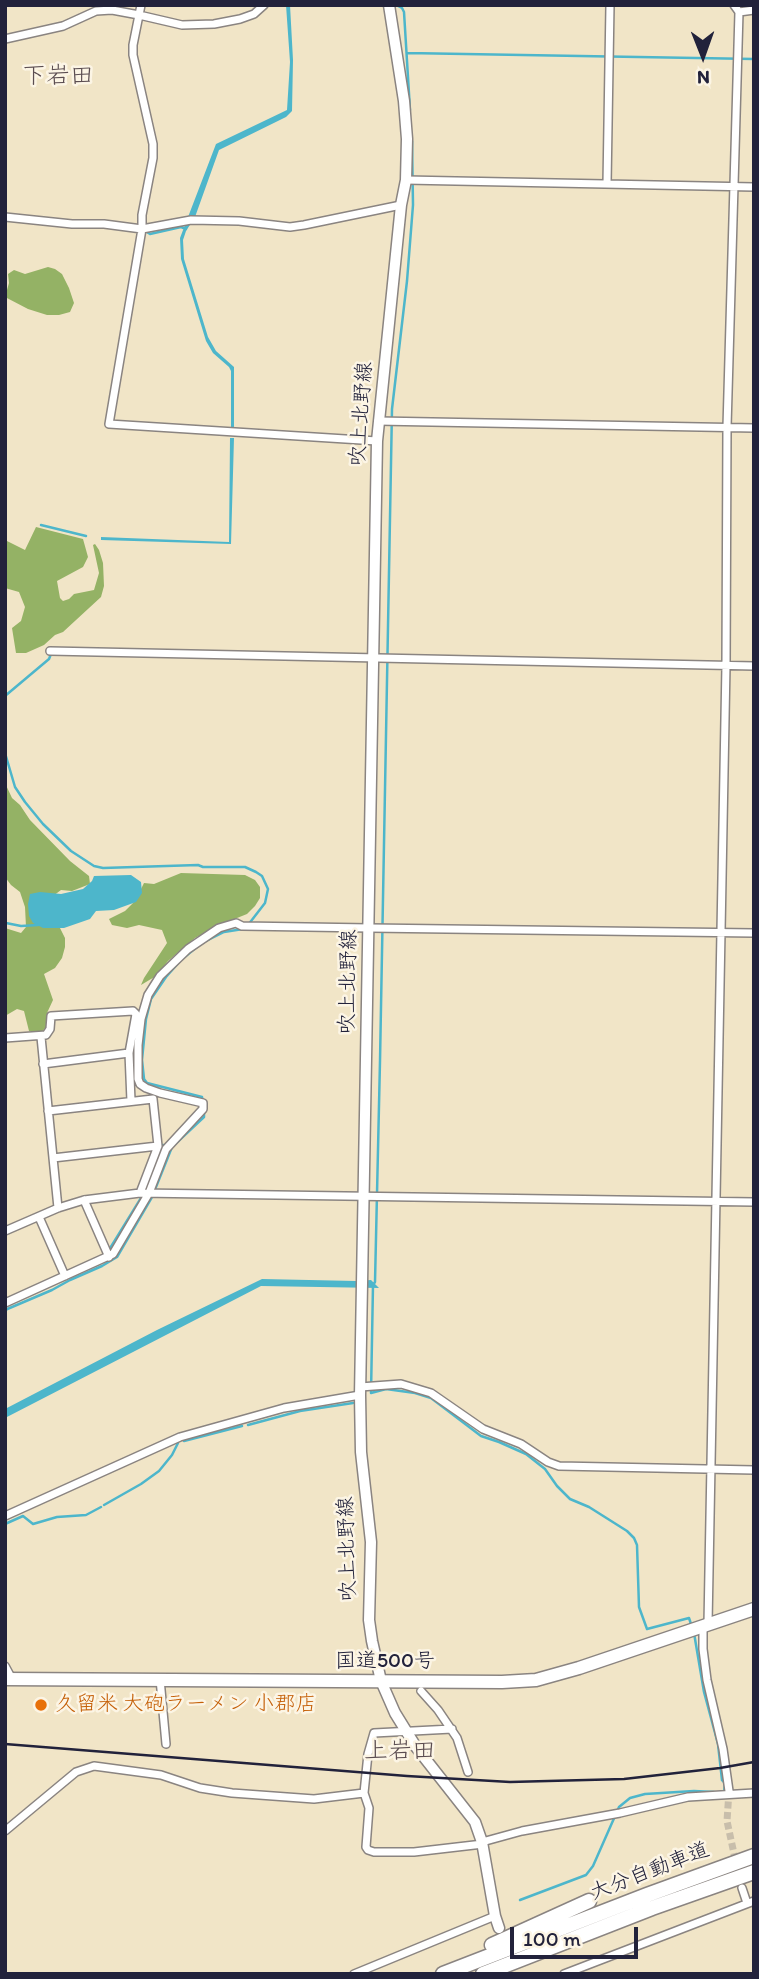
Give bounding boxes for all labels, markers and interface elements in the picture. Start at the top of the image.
north arrow [668,21,738,91]
district label: 下岩田 [22,63,94,91]
text: N [697,66,710,89]
street label: 吹上北野線 [346,361,378,467]
street label: 吹上北野線 [335,929,363,1035]
street label: 吹上北野線 [334,1496,362,1602]
street label: 国道500号 [335,1649,435,1675]
place label: 久留米 大砲ラーメン 小郡店 [55,1692,316,1718]
marker: 久留米 大砲ラーメン 小郡店 [33,1697,49,1713]
district label: 上岩田 [364,1738,436,1766]
street label: 大分自動車道 [587,1838,713,1906]
scale bar [514,1912,642,1956]
text: 100 m [523,1926,581,1951]

